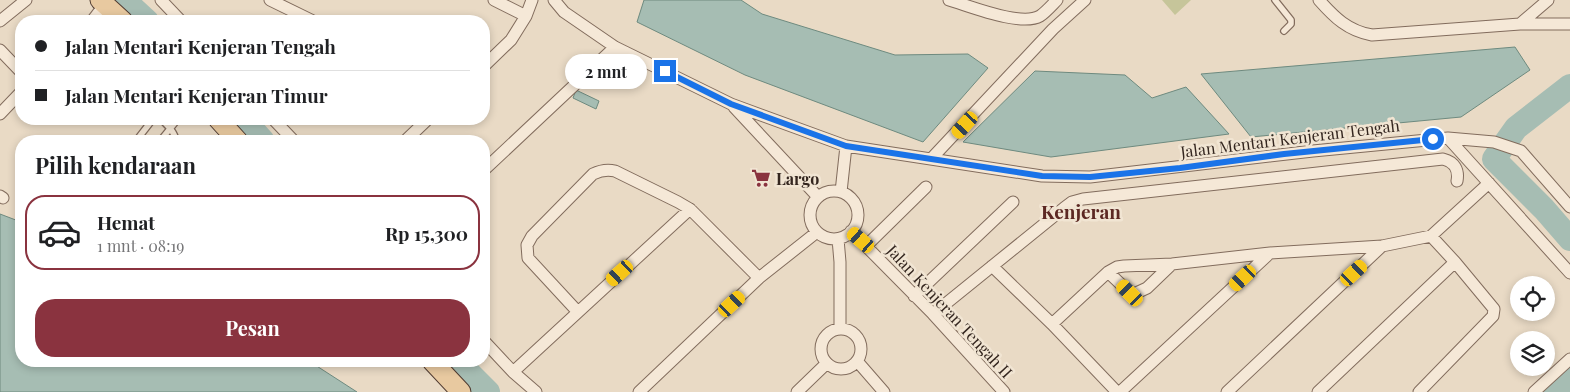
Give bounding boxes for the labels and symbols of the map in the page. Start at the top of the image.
callout: 2 mnt [565,54,648,88]
route end [654,60,676,82]
car [949,109,980,141]
street label: Jalan Mentari Kenjeran Tengah [1178,114,1401,162]
route start [1422,128,1444,150]
supermarket icon: Largo [750,167,772,189]
place label: Largo [776,168,819,189]
district label: Kenjeran [1041,198,1121,224]
car [844,224,877,256]
street label: Jalan Kenjeran Tengah II [882,239,1017,382]
car [603,257,636,289]
car [1337,257,1370,289]
car [1226,262,1259,294]
car [1114,277,1145,309]
car [715,288,748,320]

